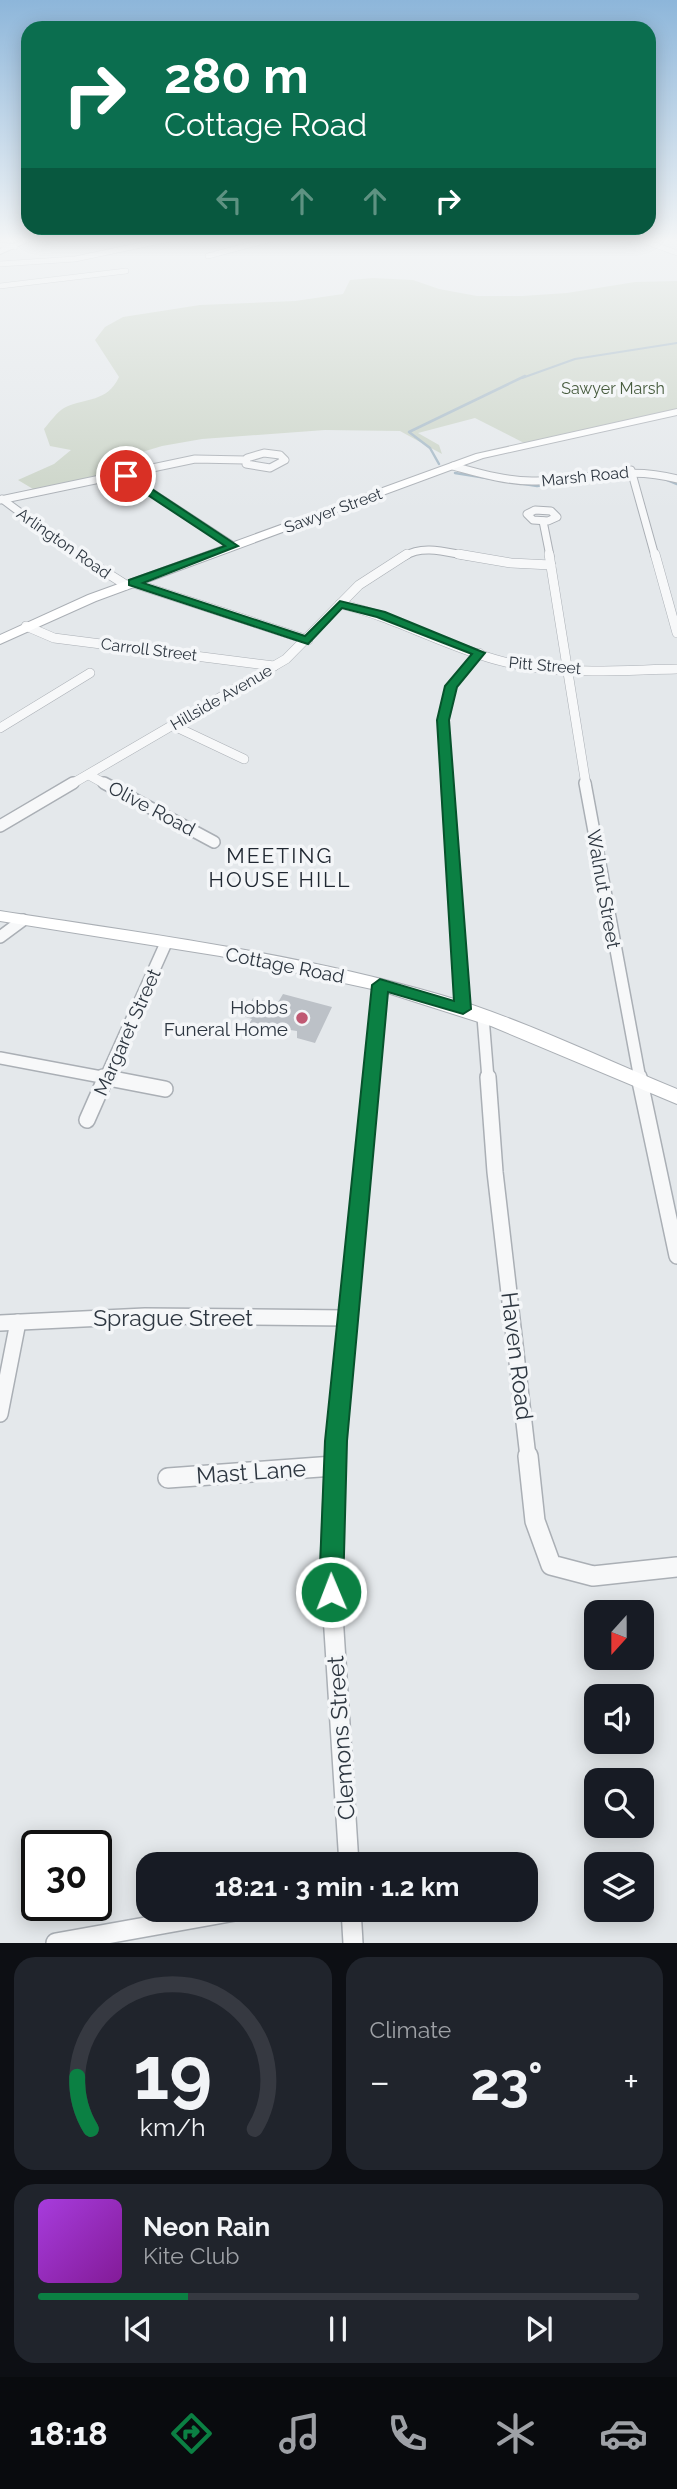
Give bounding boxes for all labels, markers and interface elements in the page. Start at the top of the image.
text: 280 m [164,47,309,104]
icon: right [49,49,140,140]
text: Cottage Road [164,106,367,143]
icon: left [210,182,248,220]
icon: ahead [283,182,321,220]
icon: ahead [356,182,394,220]
icon: right [429,182,467,220]
park label: Sawyer Marsh [561,379,665,398]
pin [96,446,156,506]
icon: arrive [107,457,145,495]
street label: Marsh Road [540,462,630,491]
street label: Sawyer Street [282,484,385,537]
street label: Arlington Road [13,504,114,583]
street label: Carroll Street [100,634,199,665]
street label: Pitt Street [508,653,583,678]
street label: Hillside Avenue [167,661,275,734]
street label: Olive Road [105,776,199,840]
street label: Walnut Street [583,828,625,951]
district label: MEETING HOUSE HILL [208,843,352,892]
street label: Cottage Road [224,943,346,987]
street label: Margaret Street [89,964,165,1099]
place label: Hobbs Funeral Home [164,996,288,1040]
marker: Hobbs Funeral Home [294,1010,310,1026]
street label: Haven Road [496,1290,539,1422]
street label: Sprague Street [93,1304,253,1331]
street label: Mast Lane [195,1454,307,1489]
position arrow [294,1555,368,1629]
north arrow [584,1600,654,1670]
map controls [584,1600,654,1922]
street label: Clemons Street [321,1655,360,1821]
button: sound [584,1684,654,1754]
button: search [584,1768,654,1838]
speed limit sign: 30 [21,1830,112,1921]
button: layers [584,1852,654,1922]
text: 18:21 · 3 min · 1.2 km [215,1872,459,1902]
text: Climate [370,2016,451,2043]
text: 19 [133,2032,212,2117]
text: 23° [470,2051,543,2112]
text: − [370,2059,390,2104]
text: + [623,2059,639,2104]
text: km/h [140,2112,206,2142]
text: Neon Rain [143,2212,270,2242]
text: Kite Club [143,2242,240,2269]
icon: previous [119,2310,157,2348]
icon: pause [319,2310,357,2348]
icon: next [520,2310,558,2348]
icon: directions [167,2409,216,2458]
icon: music [275,2409,324,2458]
icon: phone [383,2409,432,2458]
icon: climate [491,2409,540,2458]
icon: car [599,2409,648,2458]
text: 18:18 [29,2415,108,2452]

